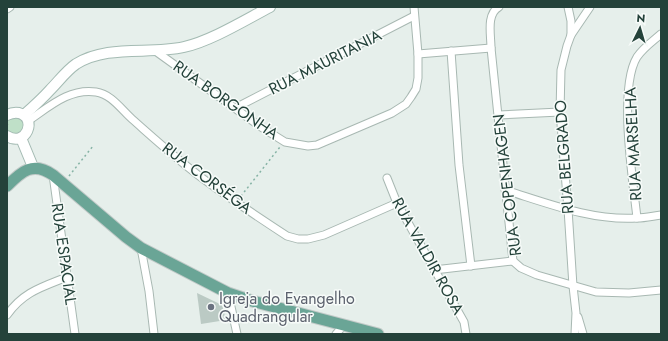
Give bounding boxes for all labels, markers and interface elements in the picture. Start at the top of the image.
north arrow [620,8,660,48]
text: N [636,10,646,26]
street label: RUA MAURITANIA [265,23,386,100]
street label: RUA BORGONHA [168,55,284,145]
street label: RUA MARSELHA [619,86,647,201]
street label: RUA BELGRADO [549,99,579,215]
street label: RUA COPENHAGEN [487,113,527,257]
street label: RUA CORSÉGA [157,137,257,220]
street label: RUA VALDIR ROSA [386,193,470,319]
street label: RUA ESPACIAL [45,202,83,307]
place label: Igreja do Evangelho Quadrangular [219,287,355,328]
marker: Igreja do Evangelho Quadrangular [206,302,216,312]

